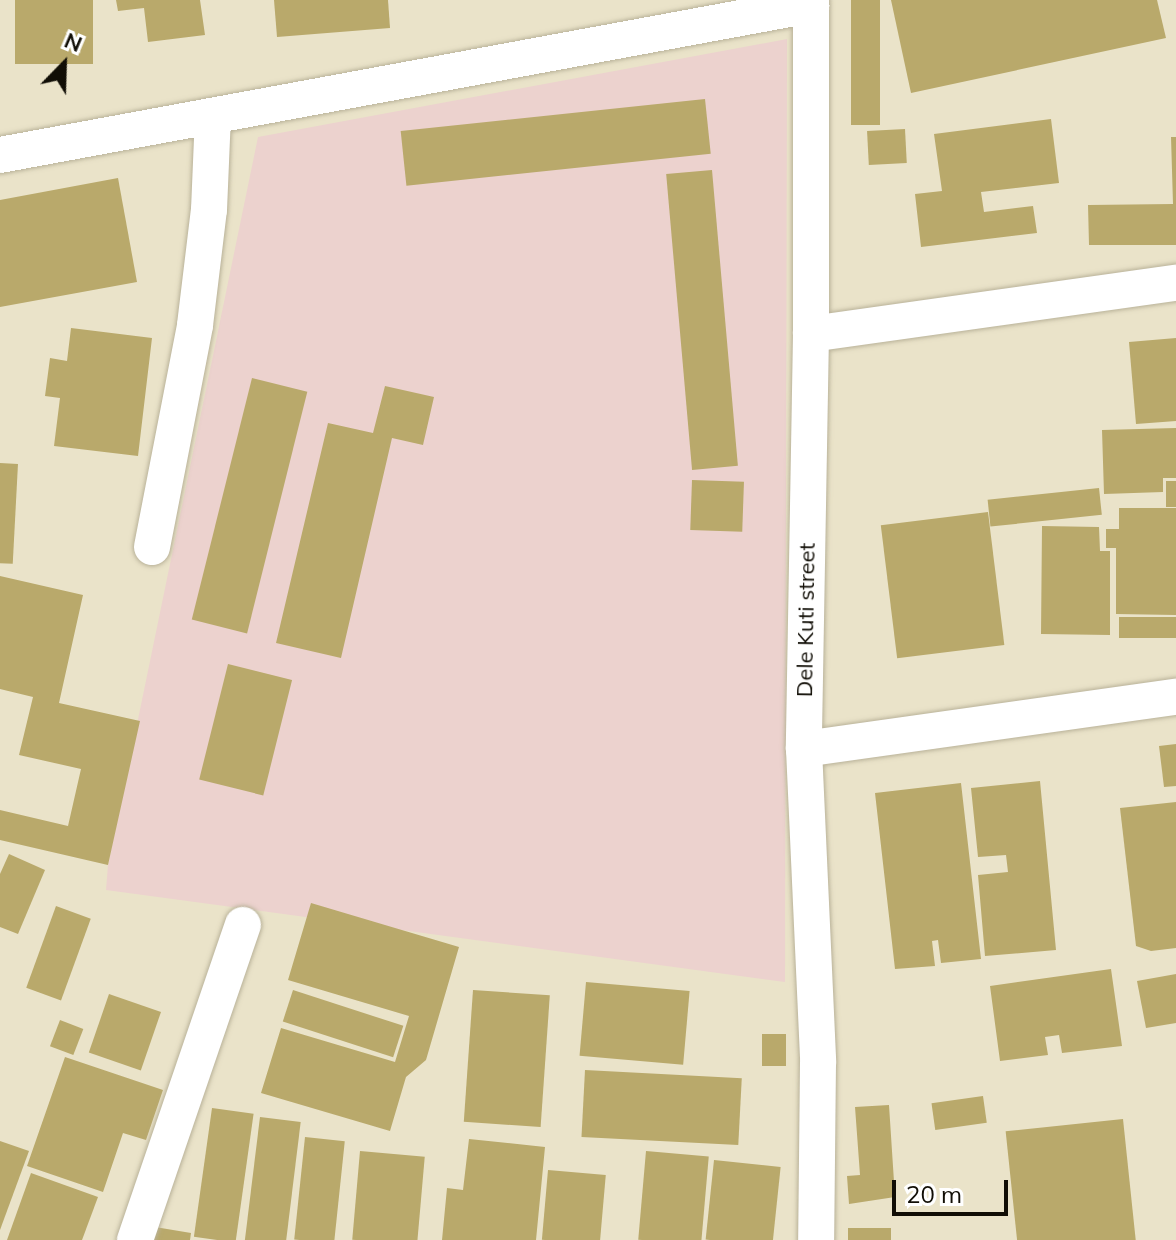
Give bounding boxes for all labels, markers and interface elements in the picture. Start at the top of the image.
north arrow [24,24,104,104]
text: N [60,26,86,58]
street label: Dele Kuti street [791,543,821,697]
scale bar [896,1164,1012,1214]
text: 20 m [906,1179,962,1209]

